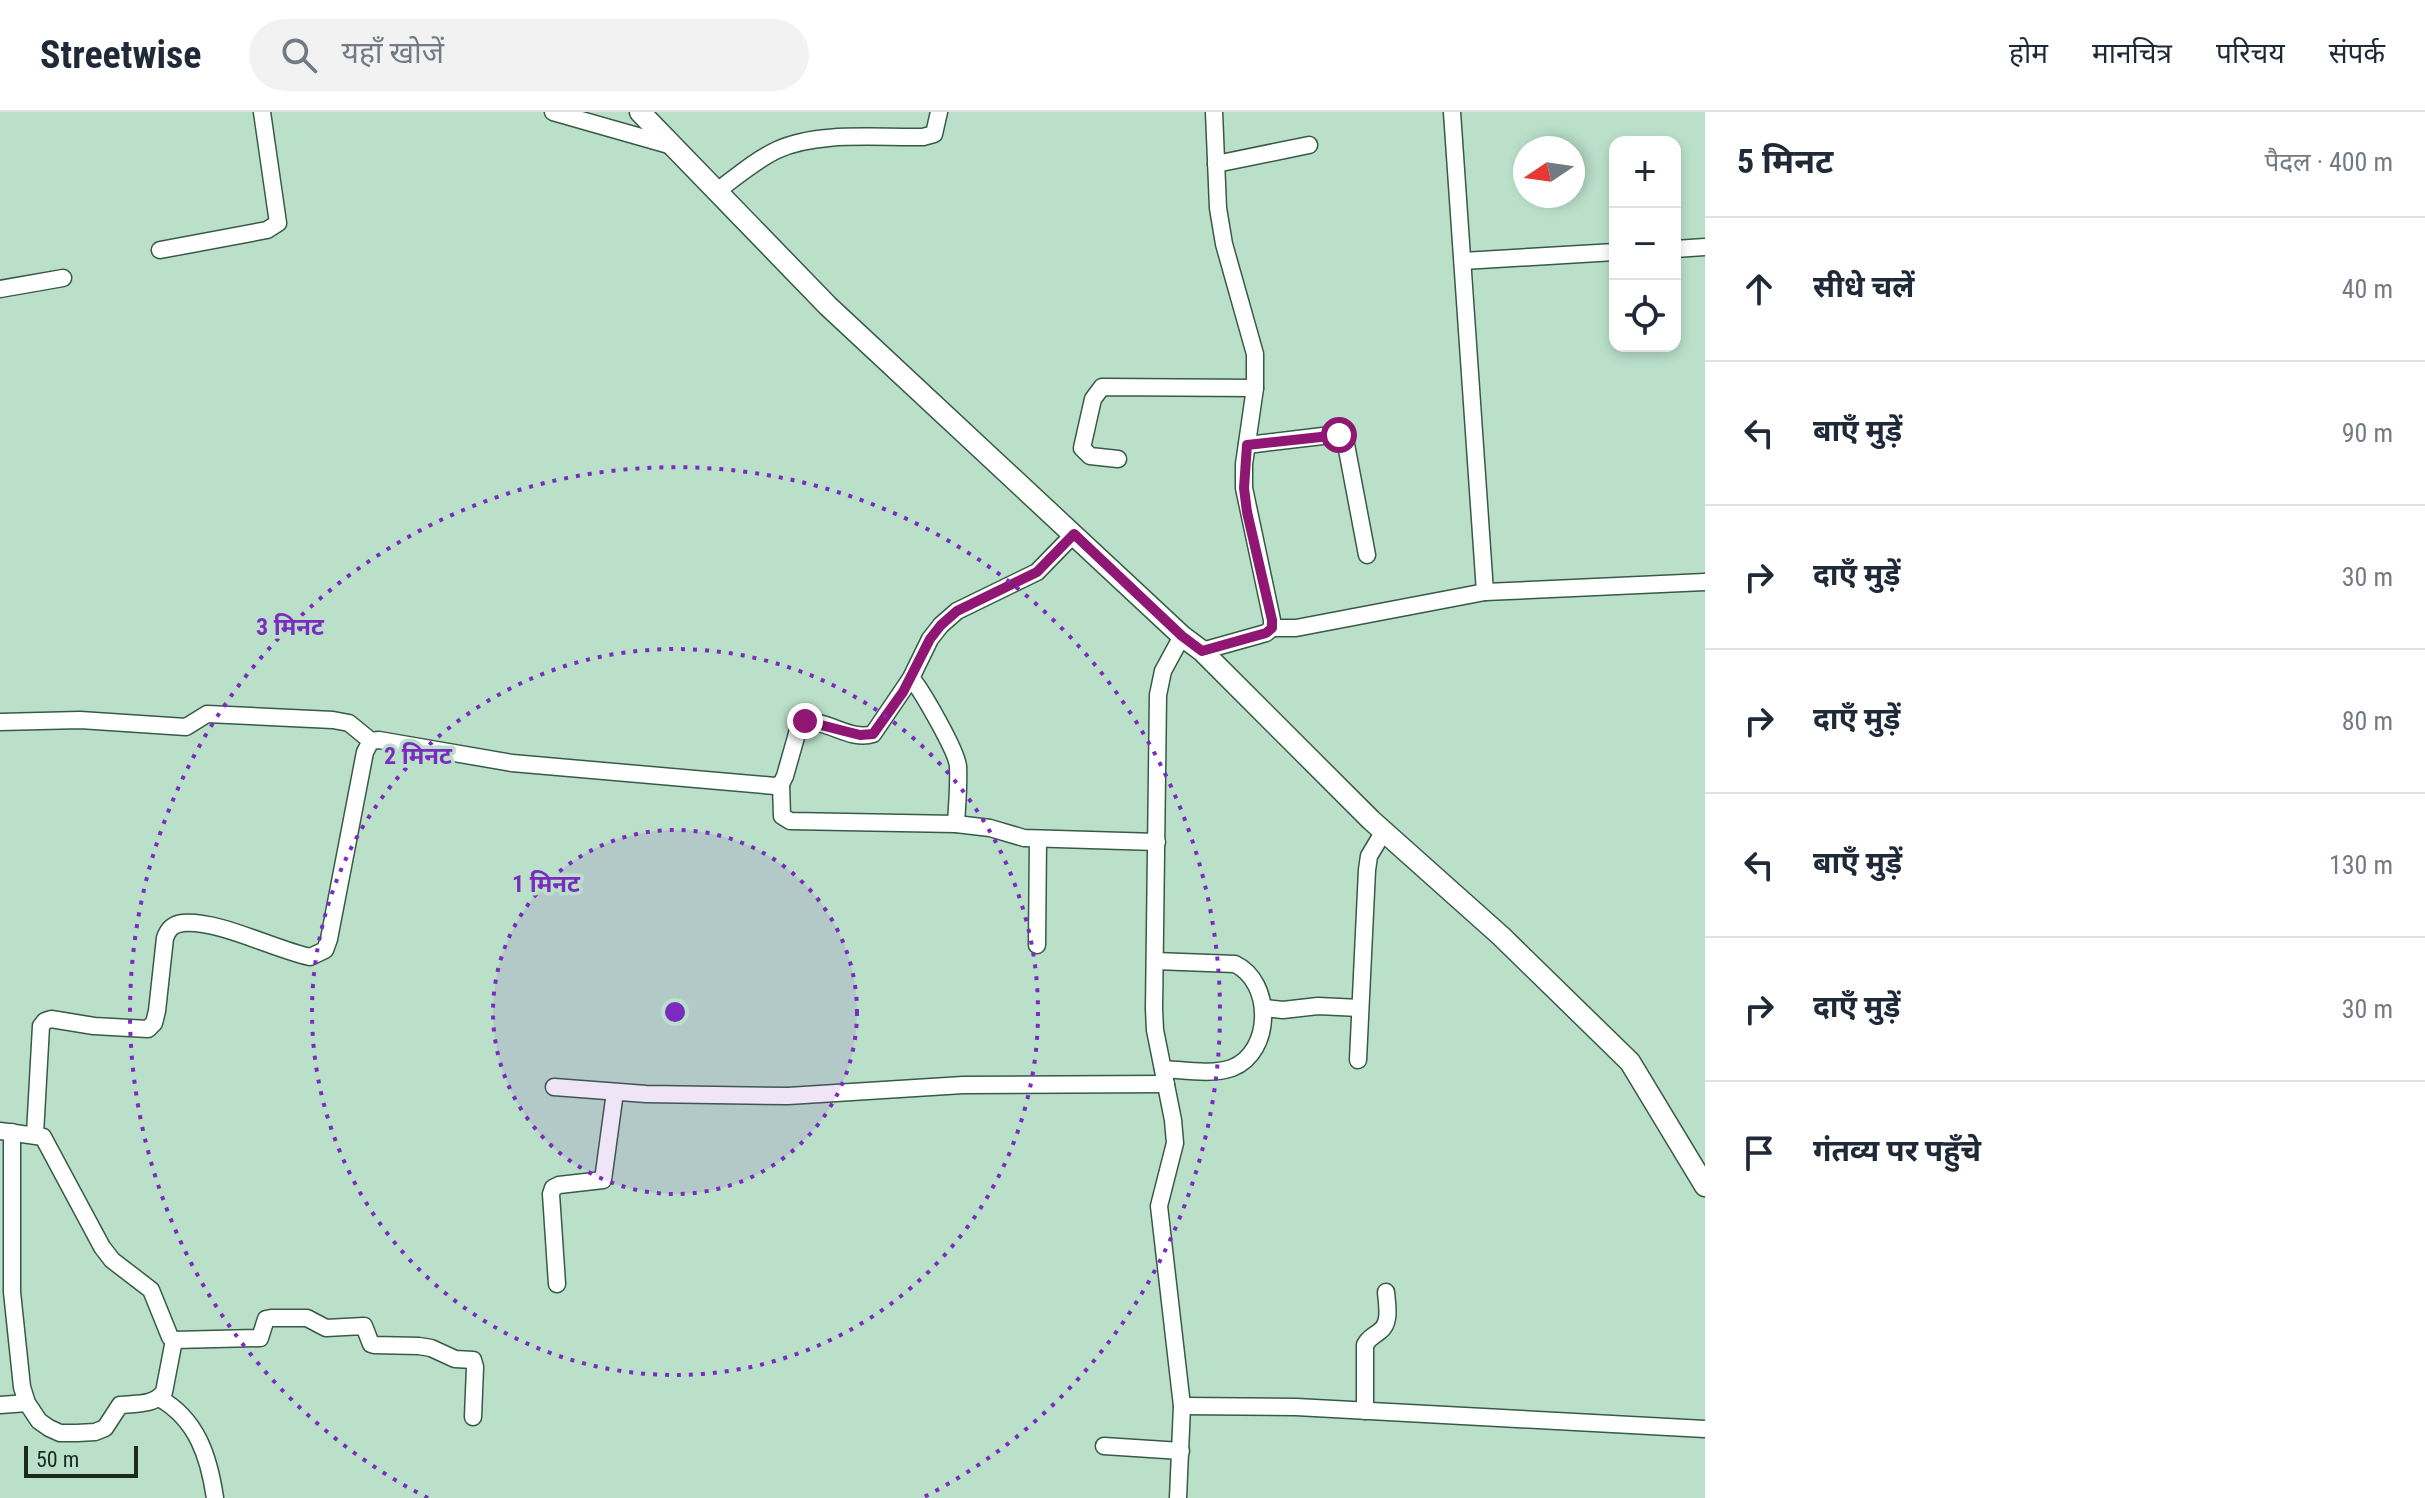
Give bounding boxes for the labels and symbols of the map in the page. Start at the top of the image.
north arrow [1513,136,1585,208]
route start [1321,417,1357,453]
text: 3 मिनट [256,613,325,641]
route end [787,703,823,739]
text: 2 मिनट [384,742,453,770]
text: 1 मिनट [512,870,581,898]
centre of rings [661,998,689,1026]
scale bar [24,1442,138,1478]

